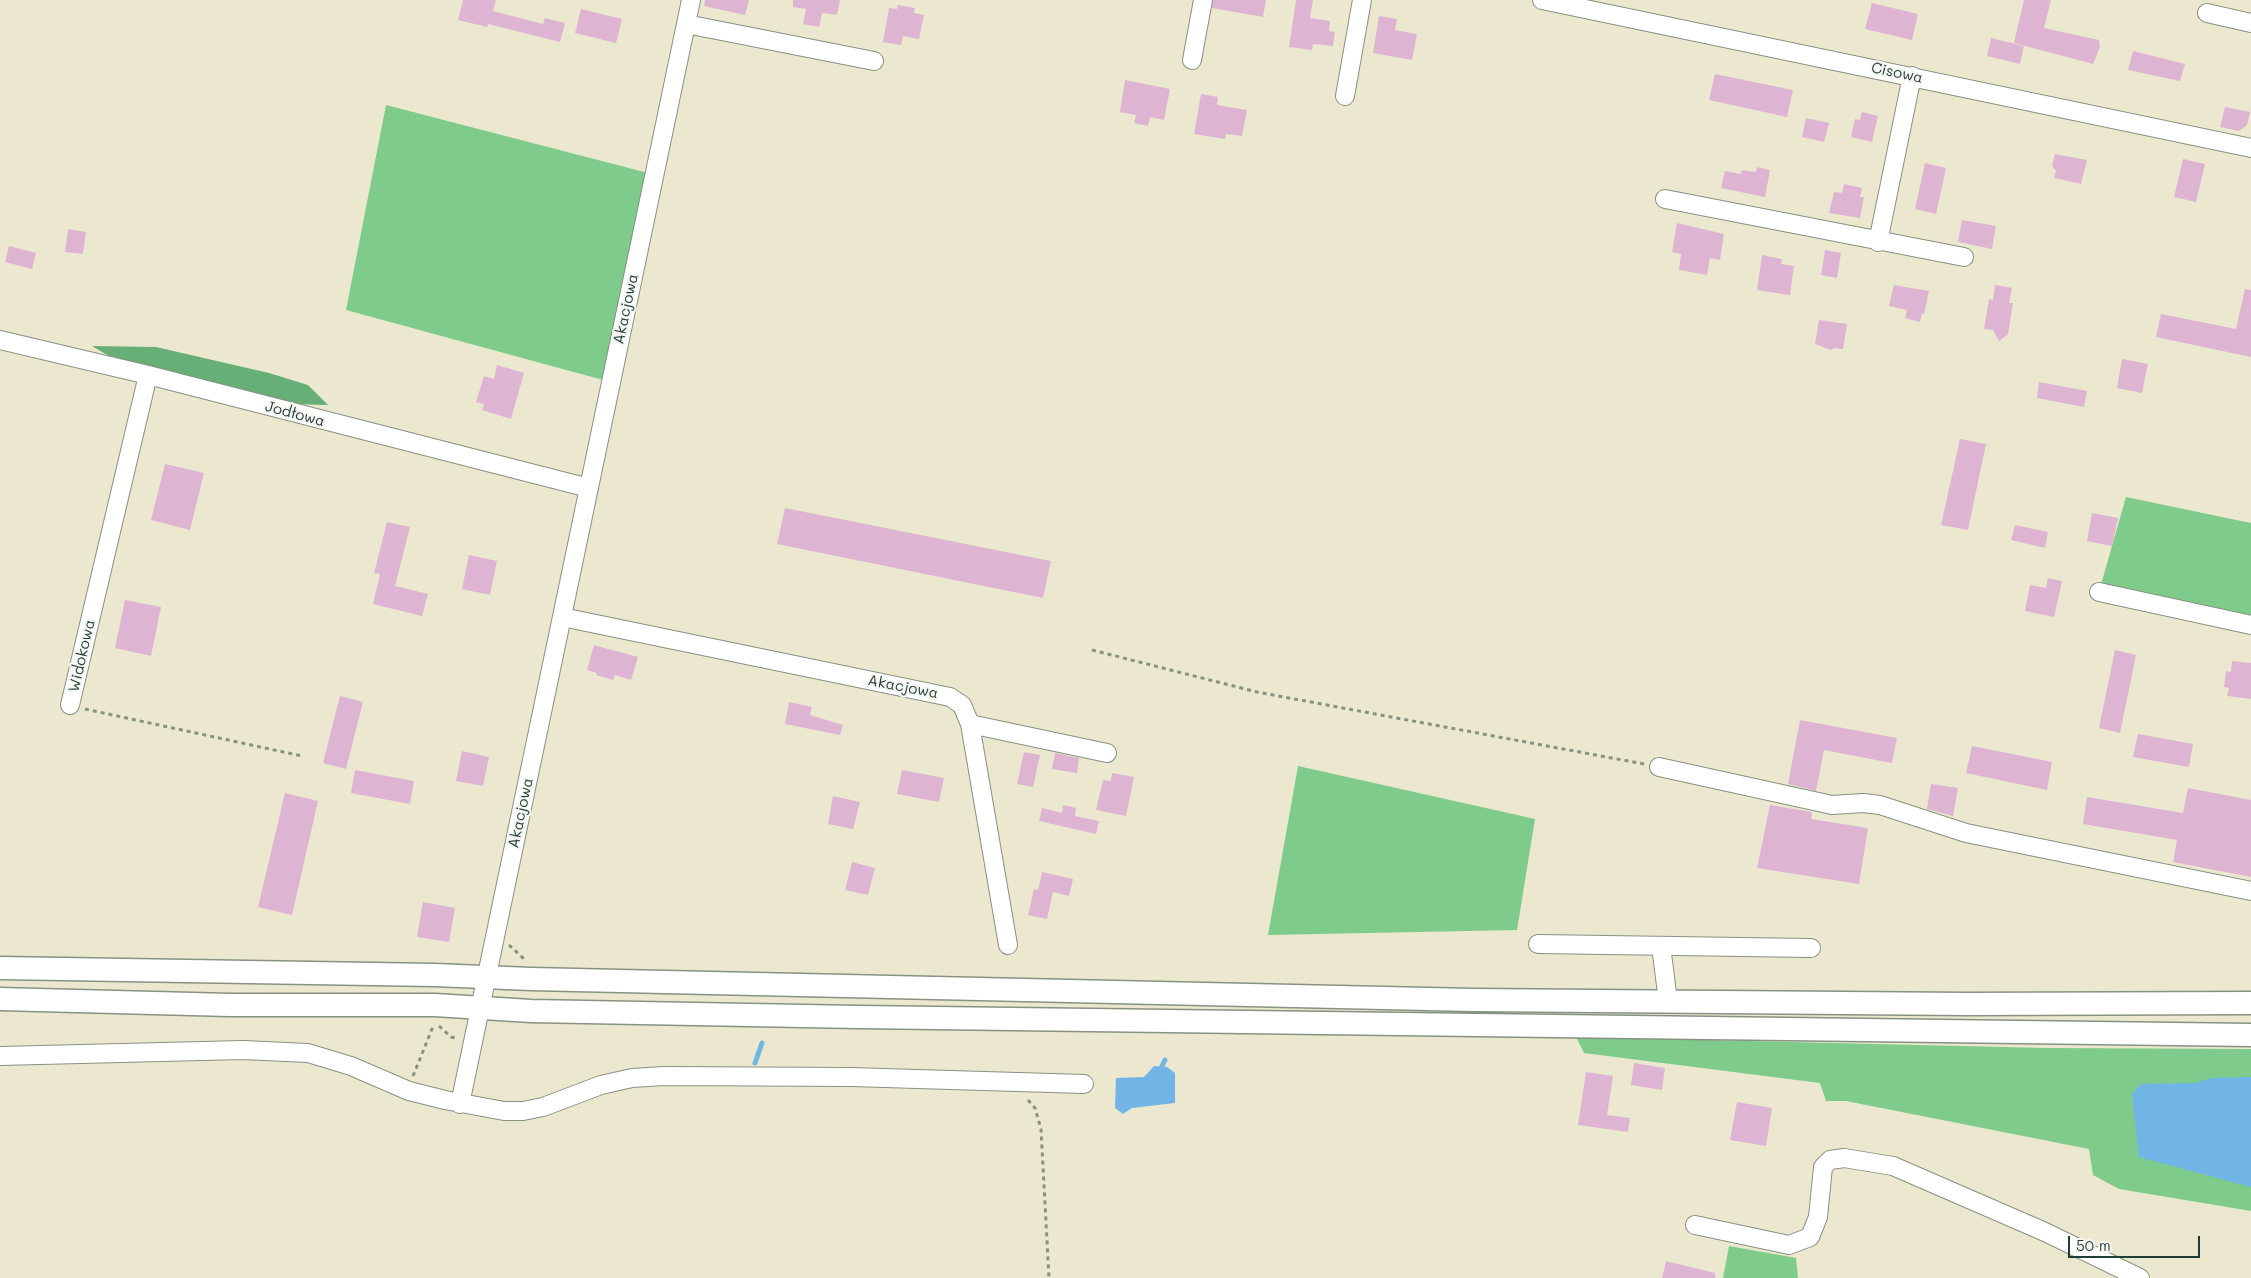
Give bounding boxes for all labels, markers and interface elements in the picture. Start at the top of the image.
street label: Cisowa [1869,59,1925,87]
street label: Akacjowa [610,272,642,346]
street label: Jodłowa [263,397,327,431]
street label: Widokowa [65,618,99,694]
street label: Akacjowa [866,671,940,703]
street label: Akacjowa [505,776,537,850]
scale bar [2071,1226,2204,1258]
text: 50 m [2076,1235,2111,1255]

